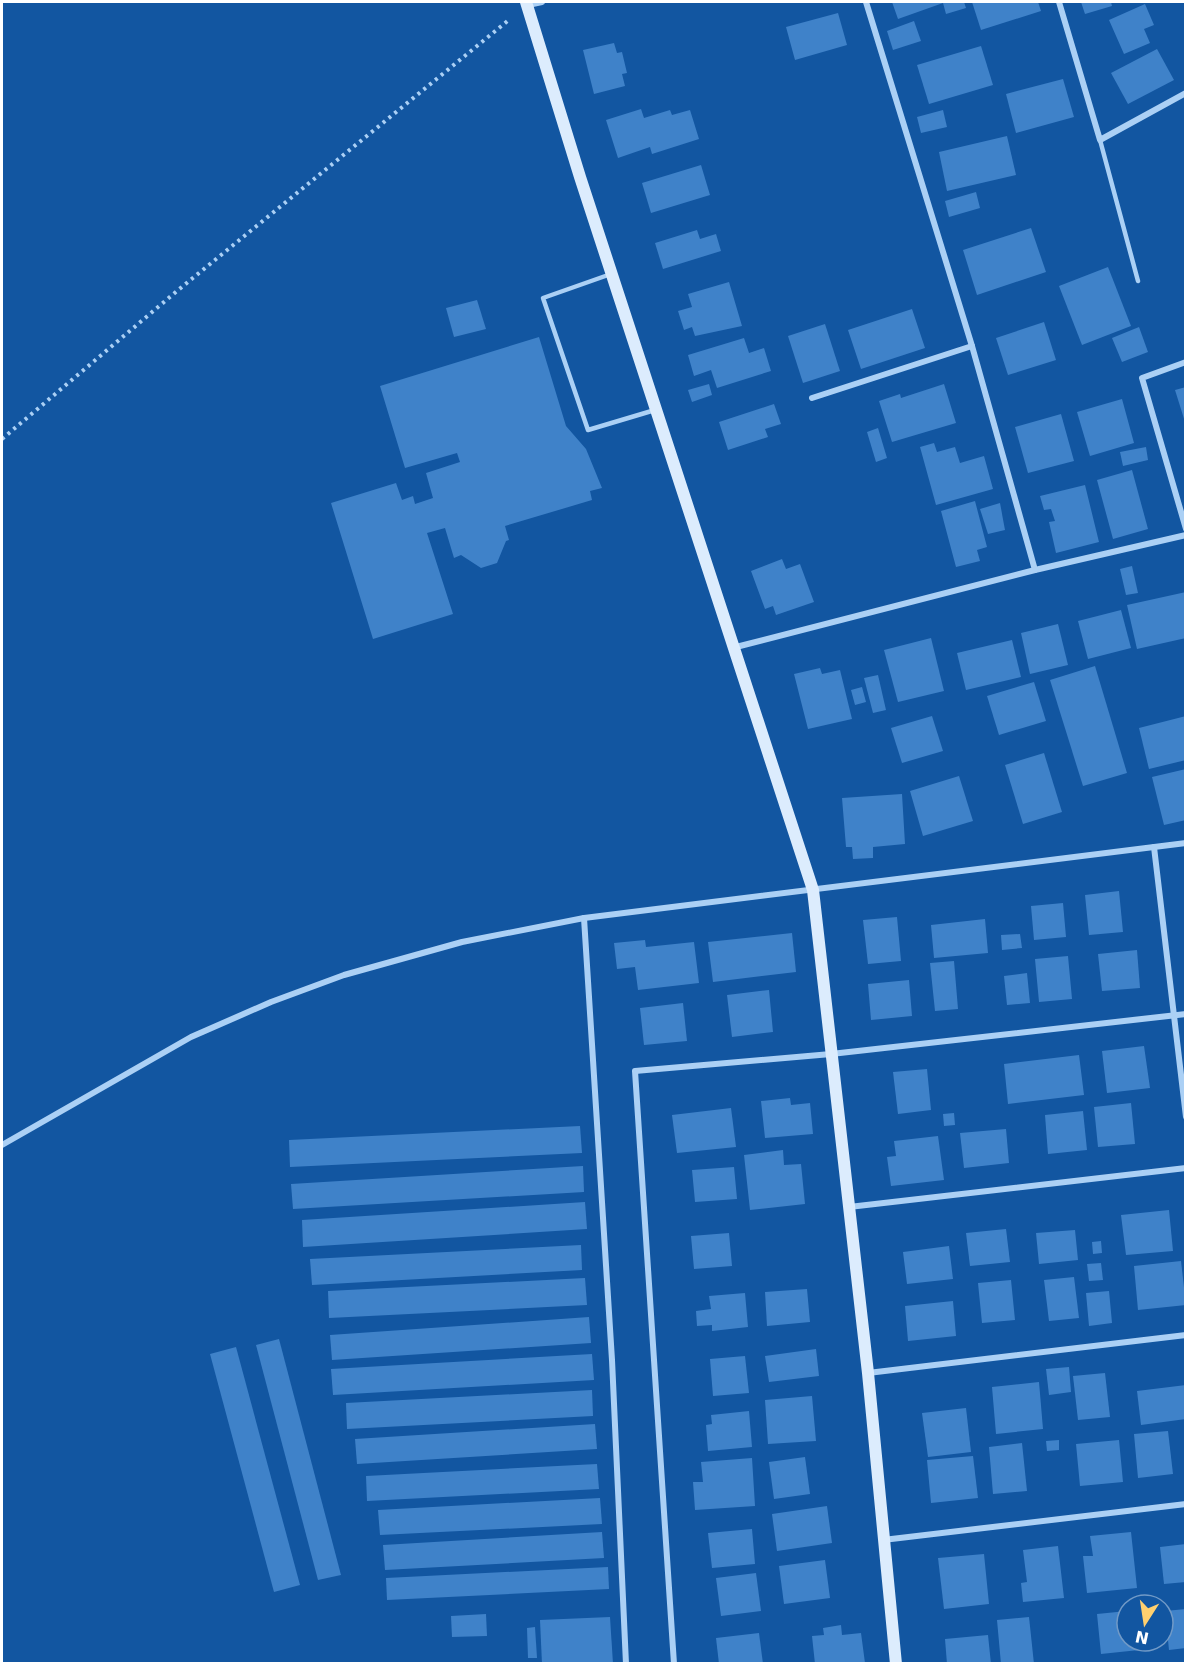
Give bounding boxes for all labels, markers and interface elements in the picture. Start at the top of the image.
north arrow [1115,1593,1175,1653]
text: N [1133,1626,1151,1648]

